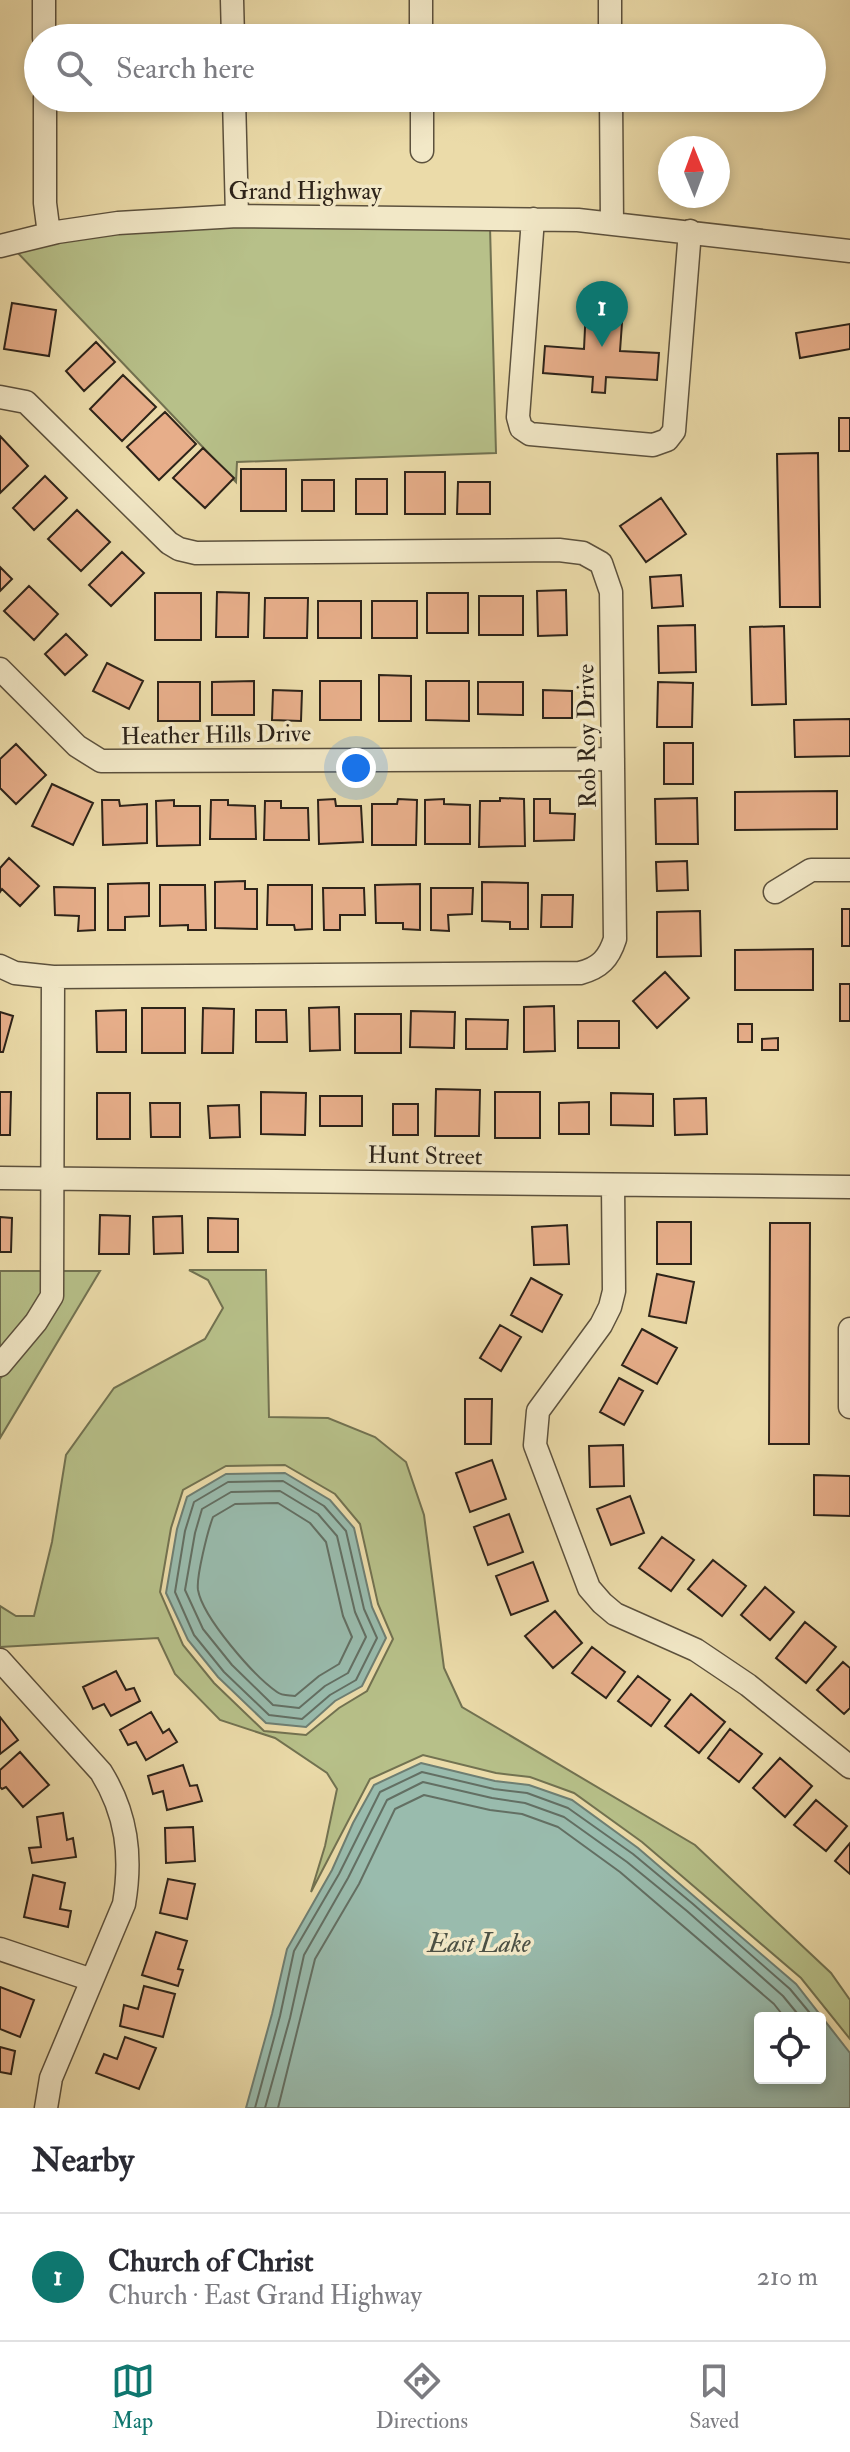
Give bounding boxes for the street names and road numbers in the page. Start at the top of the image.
street label: Grand Highway [228,176,382,207]
street label: Rob Roy Drive [570,664,604,808]
street label: Heather Hills Drive [121,718,311,752]
street label: Hunt Street [367,1140,483,1173]

